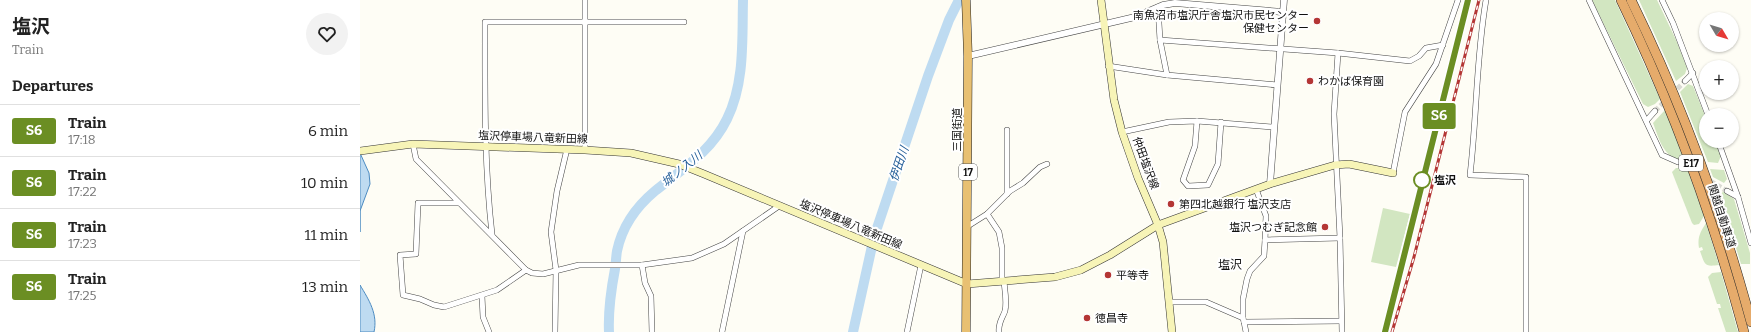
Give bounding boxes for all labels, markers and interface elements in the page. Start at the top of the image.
place label: 南魚沼市塩沢庁舎塩沢市民センター 保健センター [1133,9,1309,35]
north arrow [1699,12,1739,52]
map controls [1699,12,1739,148]
button: heart [306,13,348,55]
text: 塩沢 [12,15,50,38]
marker: 南魚沼市塩沢庁舎塩沢市民センター 保健センター [1312,16,1322,26]
text: Train [12,42,44,57]
button: + [1699,60,1739,100]
place label: わかば保育園 [1318,75,1384,88]
marker: わかば保育園 [1305,76,1315,86]
text: Departures [12,77,93,95]
line badge: S6 [1421,103,1457,129]
text: S6 [1431,107,1447,124]
street label: 三国街道 [951,108,964,152]
button: − [1699,108,1739,148]
text: Train [68,114,106,132]
text: S6 [26,122,42,139]
text: 6 min [308,122,348,140]
street label: 塩沢停車場八竜新田線 [478,129,588,146]
text: 17:18 [68,132,96,147]
street label: 仲田塩沢線 [1130,135,1161,191]
water label: 伊田川 [887,143,912,183]
water label: 城ノ入川 [659,147,707,190]
road number: E17 [1679,155,1703,171]
road number: 17 [959,164,977,180]
text: Train [68,166,106,184]
marker: 塩沢 [1413,171,1431,189]
text: S6 [26,174,42,191]
text: 10 min [301,174,348,192]
place label: 塩沢 [1434,174,1456,187]
street label: 関越自動車道 [1705,183,1738,250]
text: 17:22 [68,184,97,199]
street label: 塩沢停車場八竜新田線 [798,197,904,252]
place label: 第四北越銀行 塩沢支店 [1179,198,1291,211]
marker: 第四北越銀行 塩沢支店 [1166,199,1176,209]
text: Train [68,218,106,236]
place label: 塩沢つむぎ記念館 [1229,221,1317,234]
marker: 塩沢つむぎ記念館 [1320,222,1330,232]
text: S6 [26,226,42,243]
text: 11 min [305,226,348,244]
text: 17:23 [68,236,97,251]
district label: 塩沢 [1218,258,1242,272]
place label: 平等寺 [1116,269,1149,282]
text: Train [68,270,106,288]
marker: 平等寺 [1103,270,1113,280]
text: S6 [26,278,42,295]
text: 13 min [302,278,348,296]
text: 17:25 [68,288,96,303]
place label: 徳昌寺 [1095,312,1128,325]
marker: 徳昌寺 [1082,313,1092,323]

